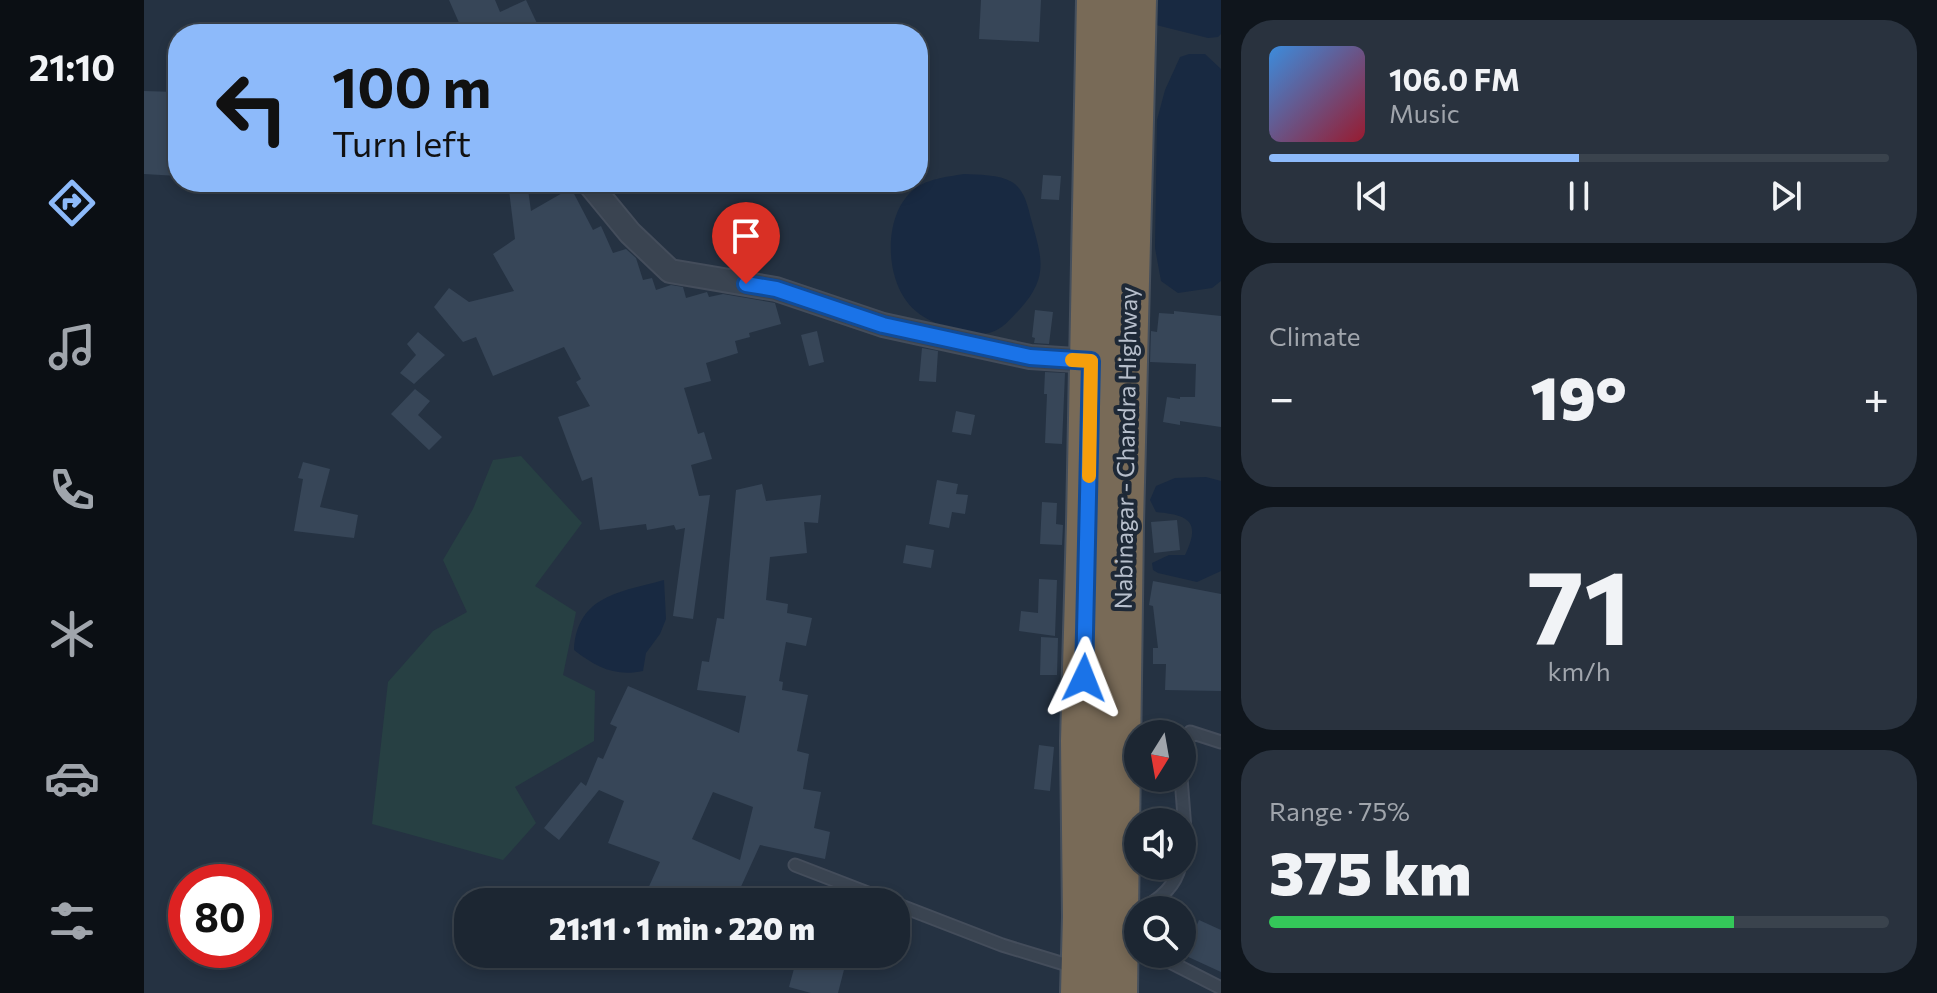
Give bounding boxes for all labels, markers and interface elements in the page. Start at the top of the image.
text: 21:10 [29,44,115,88]
text: 100 m [332,51,491,120]
icon: left [200,56,304,160]
text: 106.0 FM [1389,60,1520,97]
text: Music [1389,97,1460,128]
text: Turn left [332,120,471,164]
icon: previous [1350,174,1394,218]
icon: pause [1557,174,1601,218]
icon: next [1764,174,1808,218]
icon: directions [44,175,100,231]
pin [712,202,780,284]
icon: arrive [724,214,768,258]
street label: Nabinagar - Chandra Highway [1108,286,1142,610]
icon: music [44,319,100,375]
text: Climate [1269,320,1361,351]
text: 19° [1530,359,1627,432]
text: − [1269,369,1294,423]
text: + [1863,369,1889,423]
icon: phone [44,462,100,518]
text: 71 [1527,539,1631,666]
icon: climate [44,606,100,662]
position arrow [1042,636,1126,720]
text: km/h [1547,655,1611,686]
north arrow [1124,720,1196,792]
map controls [1124,720,1196,968]
icon: car [44,750,100,806]
text: Range · 75% [1269,795,1410,826]
button: sound [1124,808,1196,880]
text: 375 km [1269,834,1471,907]
speed limit sign: 80 [168,864,272,968]
icon: filters [44,893,100,949]
button: search [1124,896,1196,968]
text: 21:11 · 1 min · 220 m [549,909,815,946]

